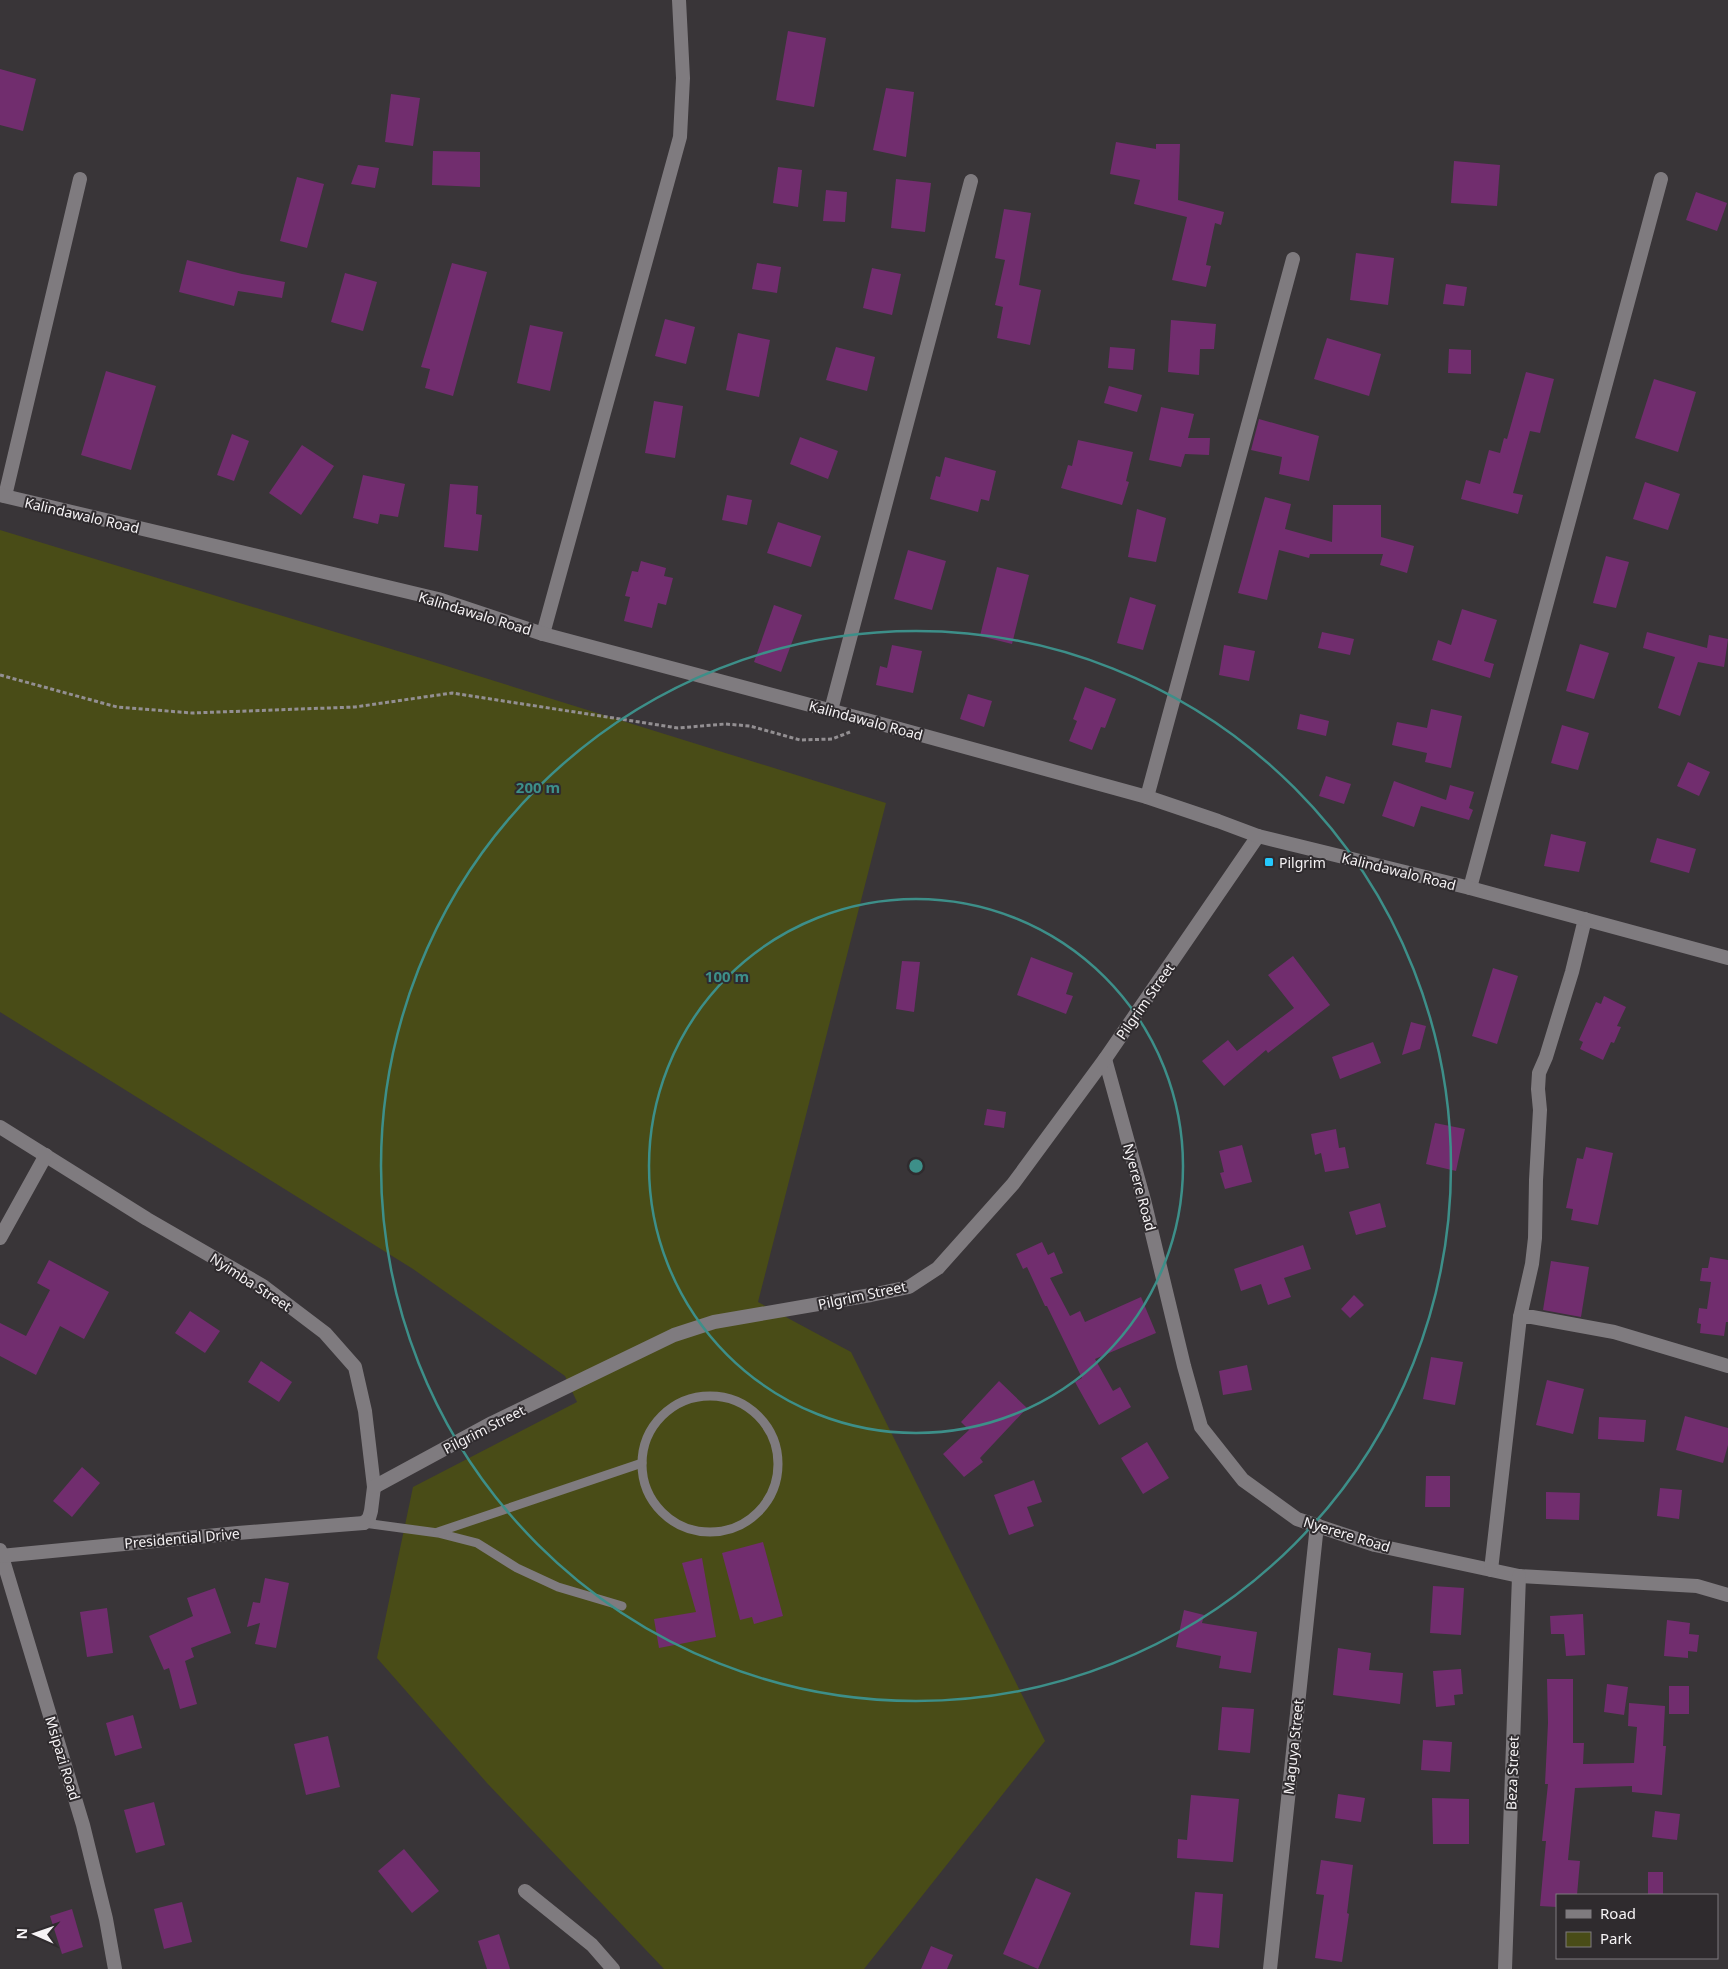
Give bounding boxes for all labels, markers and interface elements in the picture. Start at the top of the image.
street label: Kalindawalo Road [23,493,141,537]
street label: Kalindawalo Road [416,587,534,639]
street label: Kalindawalo Road [807,696,925,744]
text: 200 m [516,777,560,797]
street label: Kalindawalo Road [1340,848,1458,894]
place label: Pilgrim [1279,853,1326,872]
marker: Pilgrim [1263,856,1275,868]
street label: Pilgrim Street [1112,959,1178,1043]
text: 100 m [705,966,749,986]
street label: Nyerere Road [1119,1141,1161,1233]
centre of rings [907,1157,925,1175]
street label: Nyimba Street [207,1249,295,1315]
street label: Pilgrim Street [816,1276,908,1314]
street label: Pilgrim Street [440,1400,528,1458]
street label: Nyerere Road [1301,1512,1393,1556]
street label: Presidential Drive [124,1523,241,1553]
street label: Maguya Street [1279,1698,1307,1796]
street label: Msipazi Road [41,1714,85,1802]
street label: Beza Street [1501,1736,1523,1810]
legend [1556,1894,1718,1959]
text: Road [1600,1903,1636,1923]
north arrow [10,1909,60,1959]
text: N [12,1928,31,1940]
text: Park [1600,1928,1632,1948]

